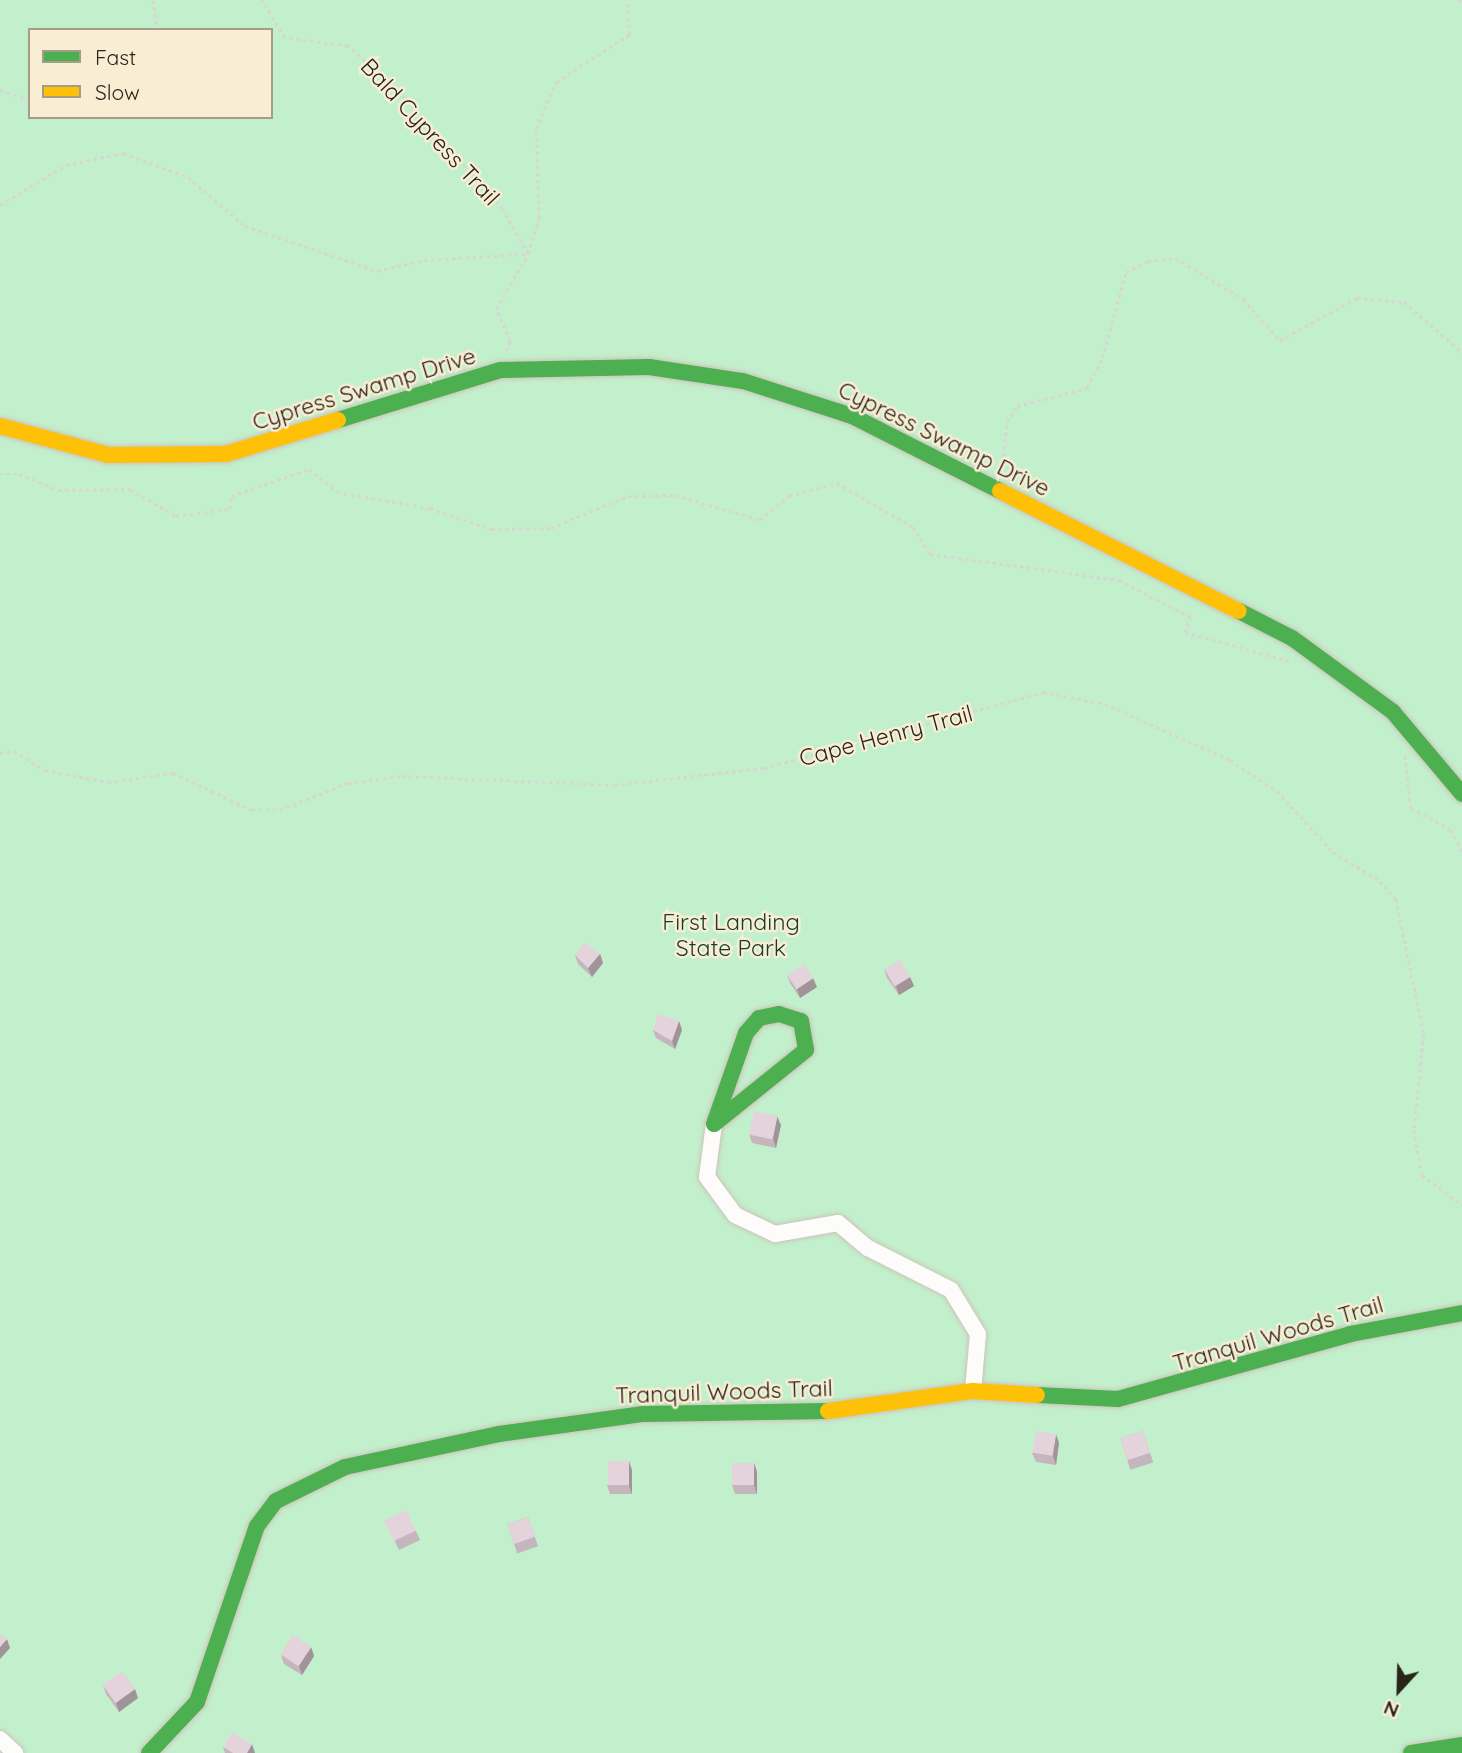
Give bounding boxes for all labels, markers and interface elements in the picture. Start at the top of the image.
legend [28,28,273,119]
text: Fast [95,44,136,70]
street label: Bald Cypress Trail [355,53,505,211]
text: Slow [95,79,140,105]
street label: Cypress Swamp Drive [249,342,479,436]
street label: Cypress Swamp Drive [834,376,1054,502]
street label: Cape Henry Trail [796,700,976,772]
park label: First Landing State Park [662,908,800,962]
street label: Tranquil Woods Trail [1170,1291,1386,1377]
street label: Tranquil Woods Trail [615,1374,833,1410]
north arrow [1364,1655,1434,1725]
text: N [1380,1696,1402,1723]

